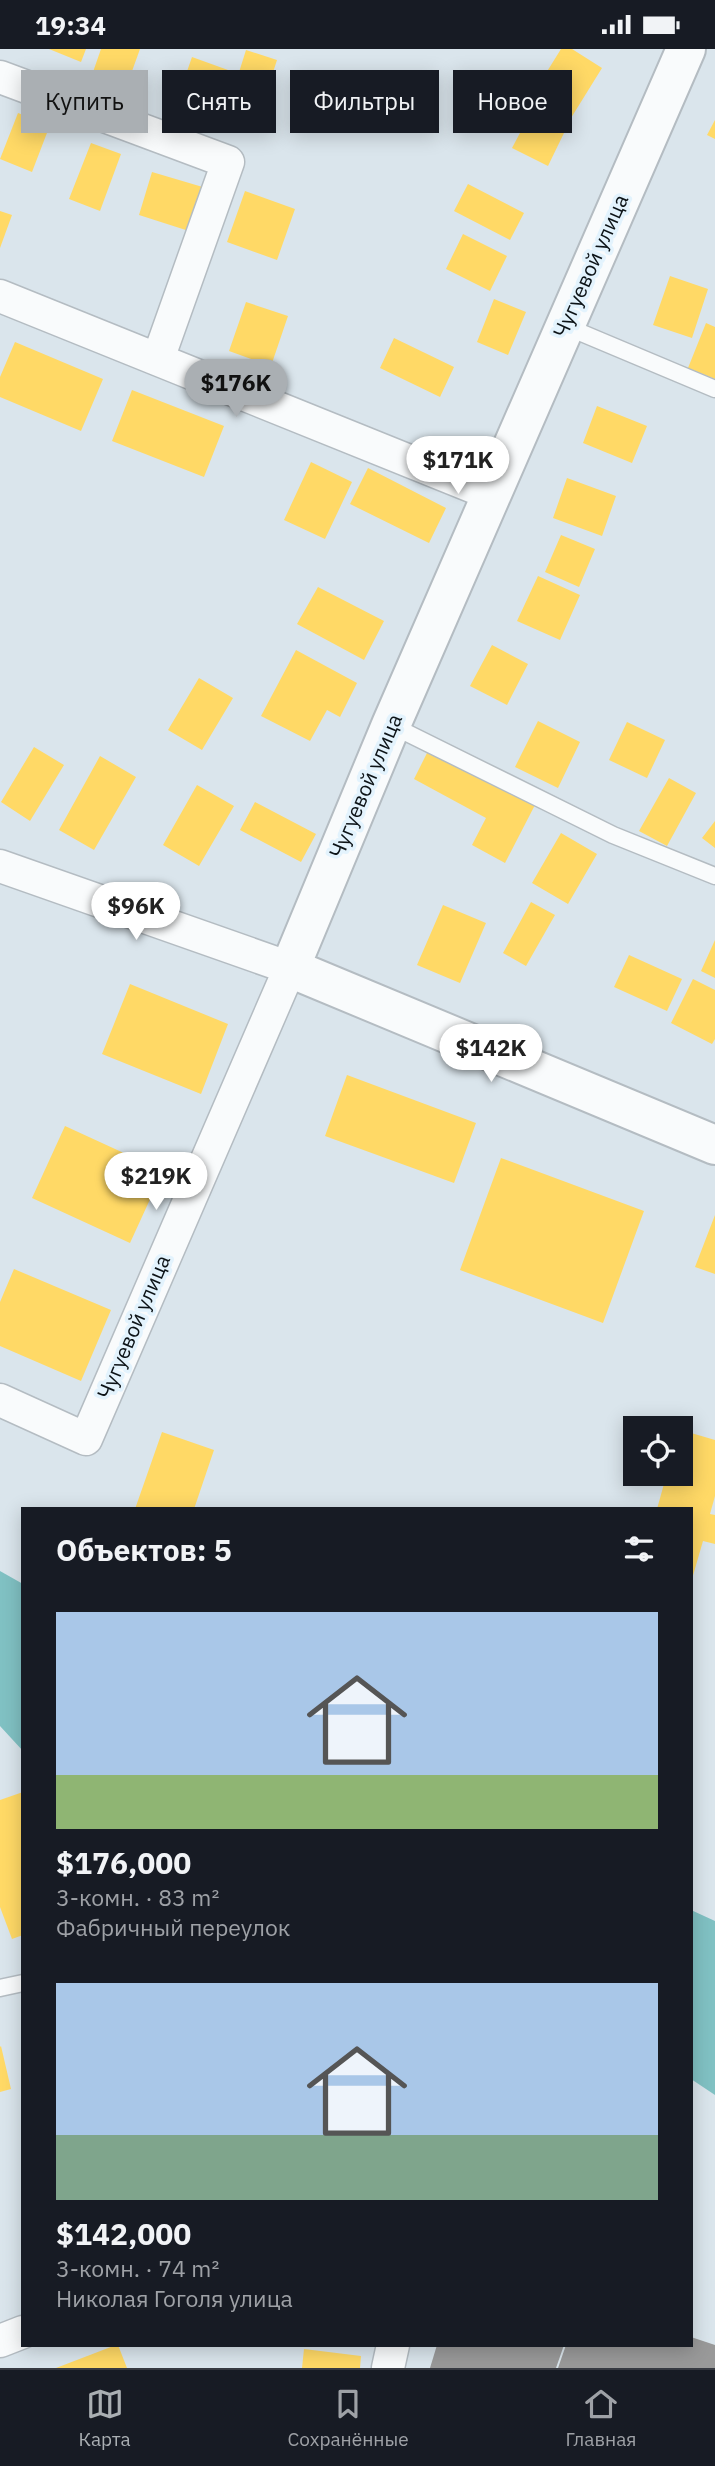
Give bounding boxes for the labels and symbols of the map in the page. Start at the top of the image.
street label: Чугуевой улица [546,190,634,342]
pin: $176K [187,359,285,419]
pin: $171K [409,437,507,496]
street label: Чугуевой улица [322,709,408,862]
pin: $96K [95,883,177,942]
pin: $142K [442,1025,540,1084]
pin: $219K [107,1153,205,1212]
street label: Чугуевой улица [90,1250,176,1403]

